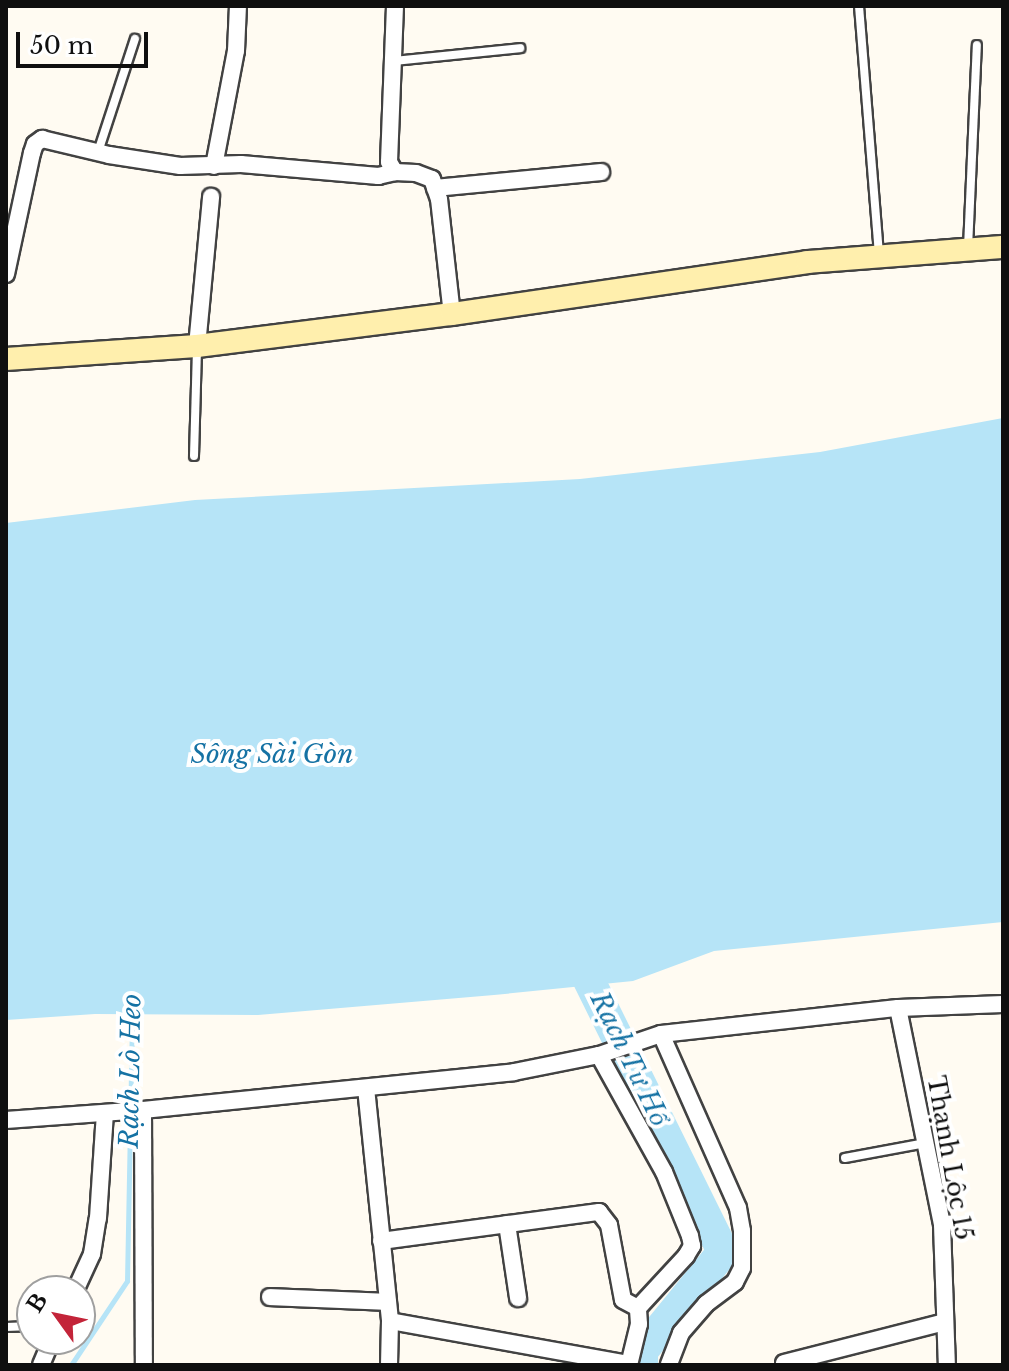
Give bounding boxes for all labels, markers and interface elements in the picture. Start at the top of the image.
scale bar [20,16,152,66]
text: 50 m [30,31,93,60]
water label: Sông Sài Gòn [190,739,354,771]
water label: Rạch Tư Hổ [583,986,675,1132]
water label: Rạch Lò Heo [114,993,148,1149]
street label: Thạnh Lộc 15 [921,1074,979,1242]
north arrow [16,1275,96,1355]
text: B [21,1288,53,1317]

